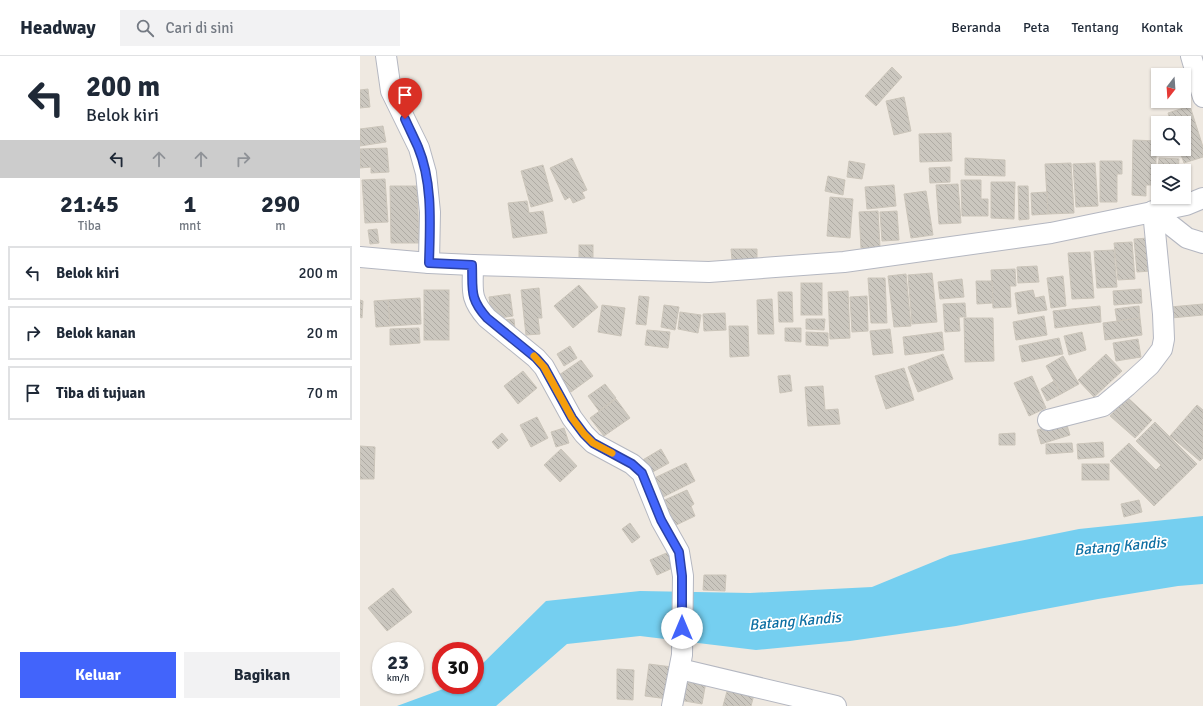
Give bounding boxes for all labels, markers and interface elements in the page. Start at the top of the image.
search box [120,10,400,46]
text: Headway [20,16,96,40]
icon: search [134,17,156,39]
text: Cari di sini [166,19,233,37]
text: Beranda [951,19,1001,36]
text: Peta [1023,19,1050,36]
text: Tentang [1072,19,1119,36]
text: Kontak [1141,19,1183,36]
north arrow [1151,68,1191,108]
map controls [1151,68,1191,204]
text: 200 m [86,70,160,104]
icon: left [20,72,72,124]
pin [388,78,422,119]
icon: arrive [394,84,416,106]
text: Belok kiri [86,104,159,126]
button: search [1151,116,1191,156]
icon: left [106,148,128,170]
icon: ahead [148,148,170,170]
icon: ahead [190,148,212,170]
icon: right [232,148,254,170]
button: layers [1151,164,1191,204]
text: 21:45 [60,189,119,219]
text: 1 [184,189,196,219]
text: 290 [261,189,300,219]
text: Tiba [78,218,101,234]
text: mnt [179,218,201,234]
text: m [275,218,286,234]
icon: left [22,262,44,284]
text: Belok kiri [56,264,119,282]
text: 200 m [298,264,338,282]
icon: right [22,322,44,344]
text: Belok kanan [56,324,136,342]
text: 20 m [307,324,338,342]
icon: arrive [22,382,44,404]
text: Tiba di tujuan [56,384,146,402]
text: 70 m [307,384,338,402]
water label: Batang Kandis [1073,533,1168,559]
position arrow [661,607,703,649]
water label: Batang Kandis [748,608,843,634]
speed limit sign: 30 [432,642,484,694]
text: 23 [387,650,409,675]
button: Keluar [20,652,176,698]
button: Bagikan [184,652,340,698]
text: km/h [387,672,409,684]

